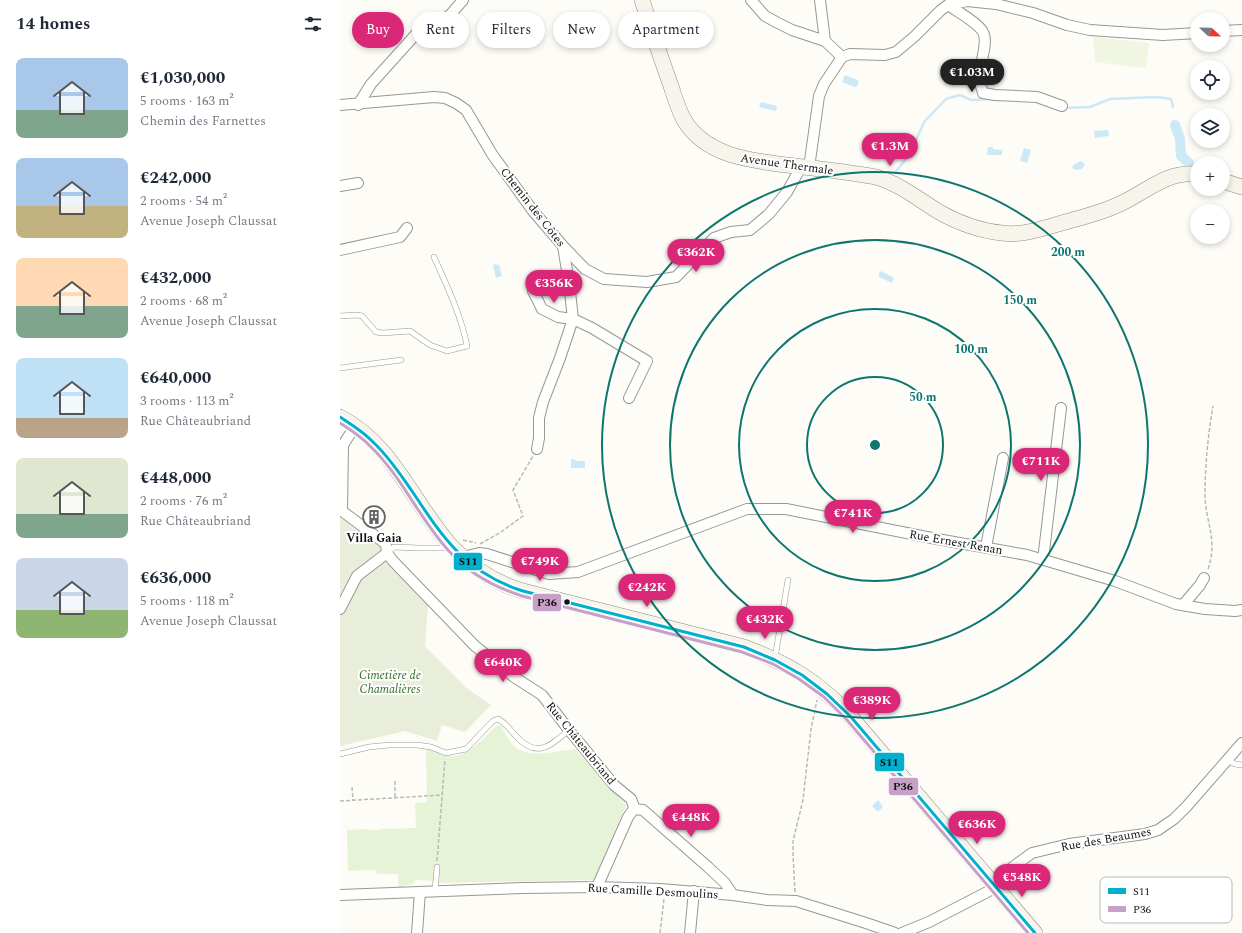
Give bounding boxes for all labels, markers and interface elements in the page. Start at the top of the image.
text: 14 homes [16,11,90,37]
chip: Buy [352,12,404,48]
chip: Rent [412,12,469,48]
chip: Filters [477,12,545,48]
chip: New [553,12,610,48]
chip: Apartment [618,12,714,48]
north arrow [1190,12,1230,52]
map controls [1190,12,1230,244]
icon: filters [302,13,324,35]
pin: €1.03M [939,59,1005,93]
button: locate [1190,60,1230,100]
text: €1.03M [949,62,995,82]
text: €1,030,000 [140,65,225,91]
icon: home [48,74,96,122]
text: 5 rooms · 163 m² [140,91,234,111]
button: layers [1190,108,1230,148]
text: Chemin des Farnettes [140,111,266,131]
pin: €1.3M [862,133,918,167]
text: €1.3M [871,136,909,156]
street label: Avenue Thermale [739,149,835,180]
button: + [1190,156,1230,196]
street label: Chemin des Côtes [495,163,570,251]
text: €242,000 [140,165,211,191]
icon: home [48,174,96,222]
text: 2 rooms · 54 m² [140,191,227,211]
button: − [1190,204,1230,244]
text: Avenue Joseph Claussat [140,211,277,231]
pin: €362K [668,239,724,273]
text: €362K [676,242,716,262]
text: 200 m [1051,243,1085,262]
text: €432,000 [140,265,211,291]
pin: €356K [526,270,582,304]
text: €356K [534,273,574,293]
icon: home [48,274,96,322]
text: 2 rooms · 68 m² [140,291,227,311]
text: 150 m [1003,291,1037,310]
text: Avenue Joseph Claussat [140,311,277,331]
text: 100 m [954,340,988,359]
text: €640,000 [140,365,211,391]
icon: home [48,374,96,422]
text: 50 m [909,388,937,407]
text: 3 rooms · 113 m² [140,391,234,411]
text: Rue Châteaubriand [140,411,251,431]
centre of rings [868,438,882,452]
pin: €711K [1013,448,1069,482]
text: €711K [1021,451,1061,471]
text: €448,000 [140,465,211,491]
icon: home [48,474,96,522]
text: 2 rooms · 76 m² [140,491,227,511]
pin: €741K [825,500,881,534]
text: €741K [833,503,873,523]
building icon: Villa Gaia [361,504,387,530]
text: Rue Châteaubriand [140,511,251,531]
street label: Rue Ernest Renan [908,525,1004,560]
place label: Villa Gaia [346,529,403,548]
pin: €749K [512,548,568,582]
text: €749K [520,551,560,571]
line badge: S11 [453,552,483,571]
text: S11 [459,553,477,570]
text: €636,000 [140,565,211,591]
icon: home [48,574,96,622]
pin: €242K [619,574,675,608]
text: €242K [627,577,667,597]
text: 5 rooms · 118 m² [140,591,234,611]
line badge: P36 [532,593,562,612]
text: P36 [537,594,557,611]
unlabelled marker [562,597,572,607]
pin: €432K [737,606,793,640]
text: €432K [745,609,785,629]
text: Avenue Joseph Claussat [140,611,277,631]
pin: €640K [475,649,531,683]
text: €640K [483,652,523,672]
park label: Cimetière de Chamalières [359,666,421,699]
pin: €389K [844,687,900,721]
text: €389K [852,690,892,710]
street label: Rue Châteaubriand [541,698,620,789]
line badge: S11 [874,752,905,772]
text: S11 [880,754,898,771]
line badge: P36 [888,777,919,796]
text: P36 [893,778,913,795]
pin: €448K [663,804,719,838]
text: €448K [671,807,711,827]
pin: €636K [949,811,1005,845]
text: €636K [957,814,997,834]
street label: Rue des Beaumes [1059,822,1153,857]
pin: €548K [994,864,1050,898]
text: €548K [1002,867,1042,887]
legend [1100,877,1232,923]
street label: Rue Camille Desmoulins [587,879,719,904]
text: S11 [1133,883,1150,900]
text: P36 [1133,901,1152,918]

